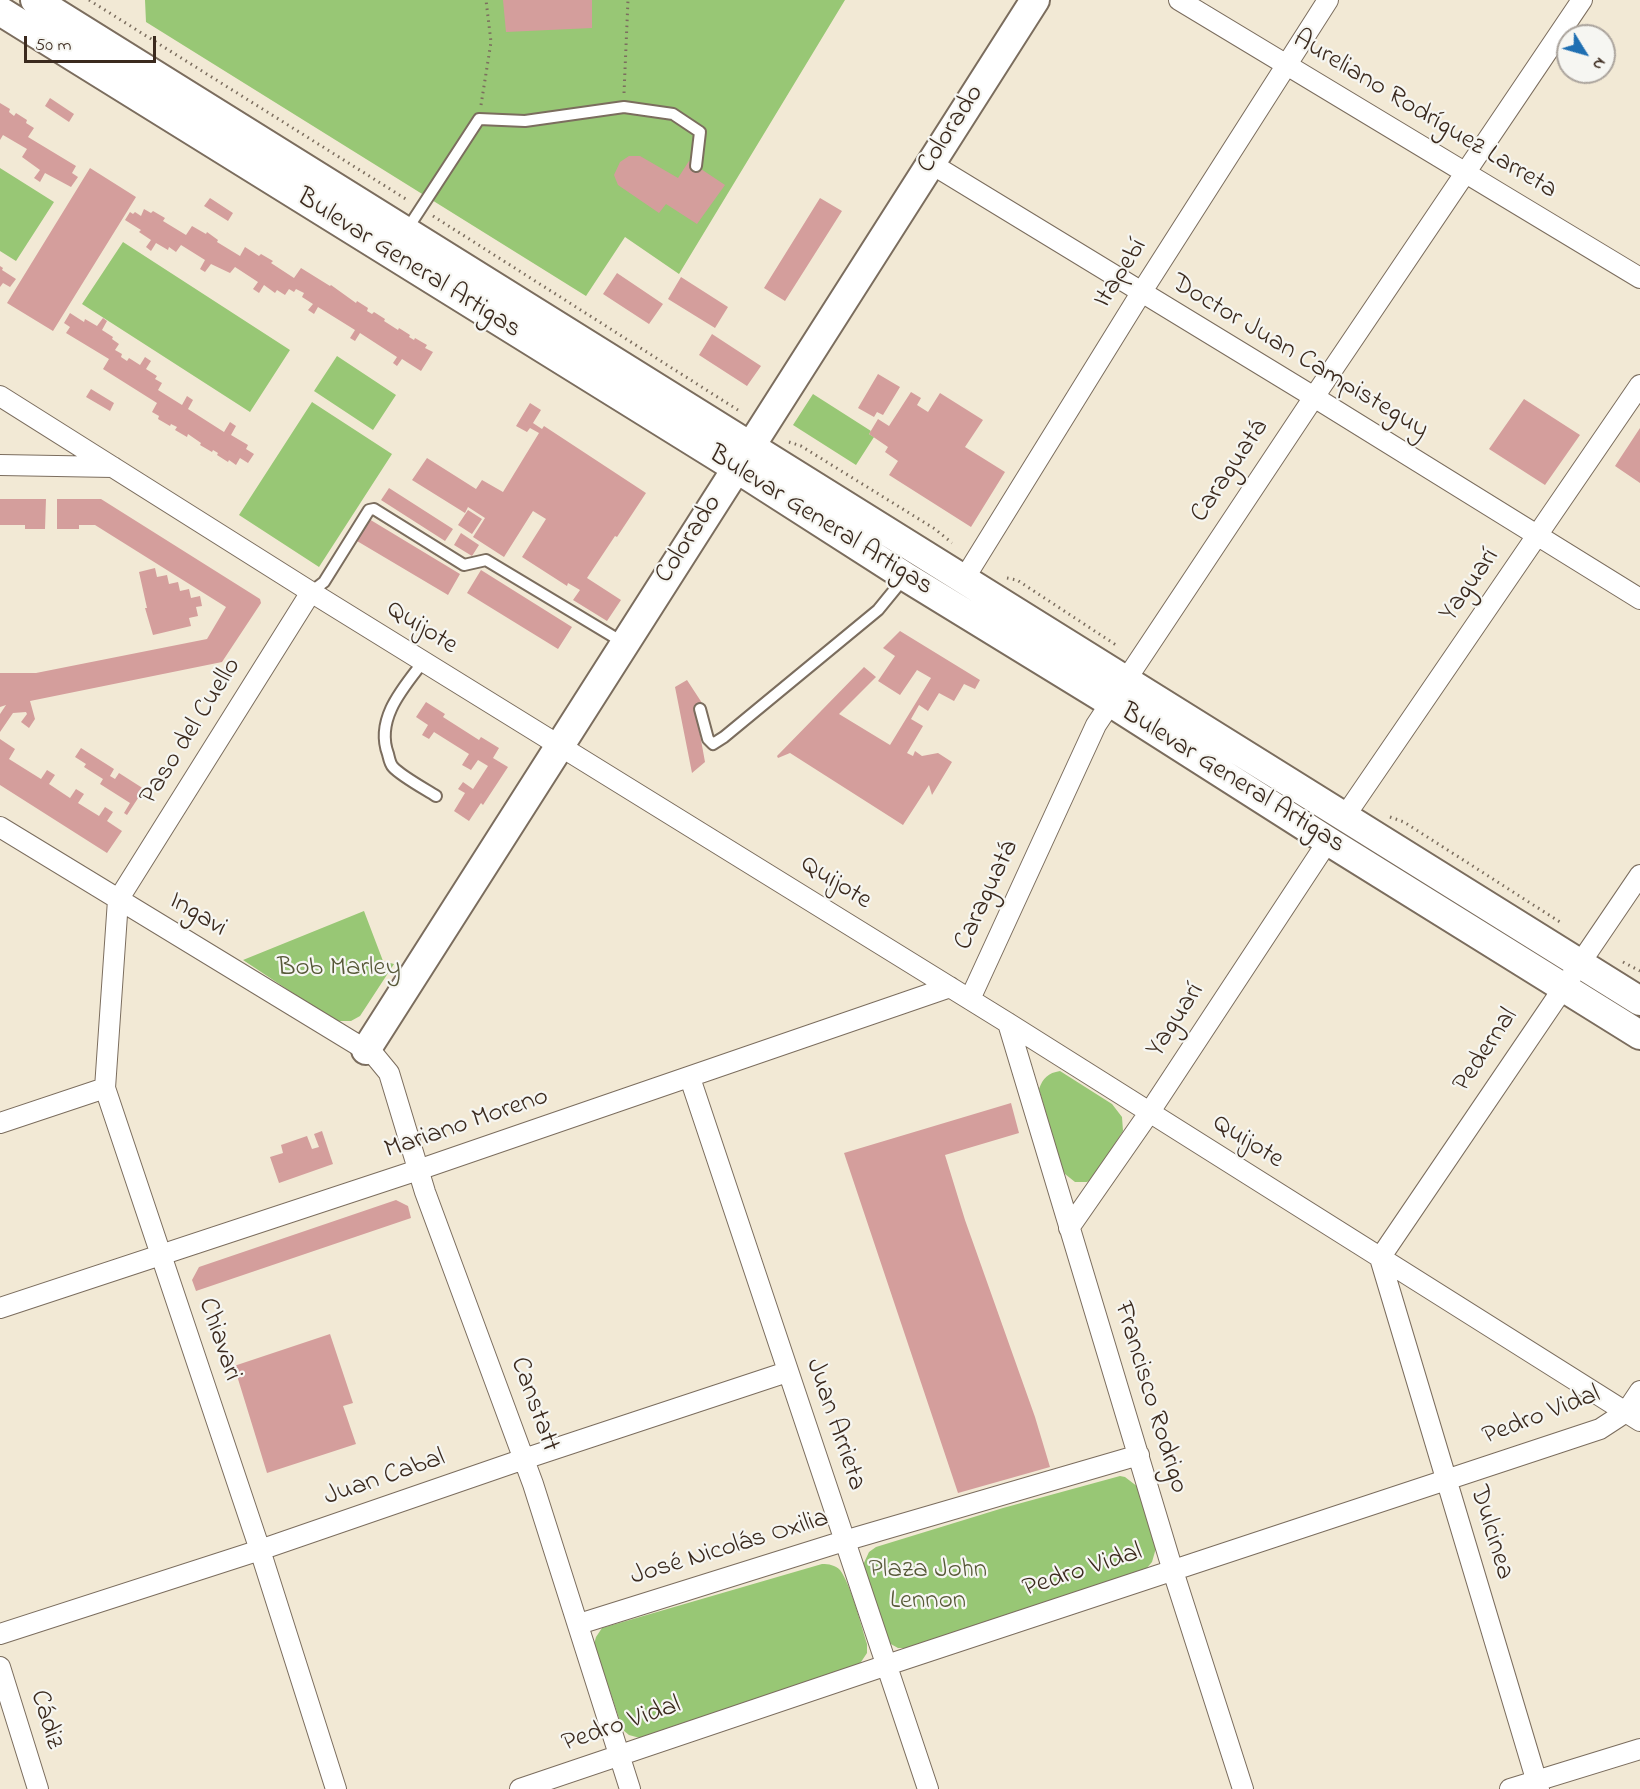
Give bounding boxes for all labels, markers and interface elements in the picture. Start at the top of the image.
scale bar [27,24,159,62]
street label: Aureliano Rodríguez Larreta [1286,24,1562,208]
north arrow [1556,24,1616,84]
text: 50 m [35,33,72,59]
text: N [1586,52,1612,75]
street label: Colorado [912,80,992,180]
street label: Bulevar General Artigas [290,183,526,347]
street label: Itapebí [1088,233,1156,315]
street label: Doctor Juan Campisteguy [1164,268,1434,448]
street label: Caraguatá [1185,414,1277,530]
street label: Bulevar General Artigas [702,440,938,604]
street label: Colorado [650,490,730,590]
street label: Yaguarí [1434,543,1508,629]
street label: Quijote [379,595,463,663]
street label: Paso del Cuello [134,653,250,811]
street label: Bulevar General Artigas [1114,698,1350,862]
street label: Caraguatá [949,836,1027,956]
street label: Quijote [793,850,877,918]
street label: Ingavi [162,886,232,946]
park label: Bob Marley [277,954,401,986]
street label: Yaguarí [1141,978,1213,1064]
street label: Pedernal [1447,1003,1527,1099]
street label: Mariano Moreno [381,1082,553,1168]
street label: Quijote [1205,1109,1289,1177]
street label: Chiavari [189,1294,247,1386]
street label: Francisco Rodrigo [1104,1298,1194,1498]
street label: Canstatt [501,1353,565,1457]
street label: Juan Arrieta [796,1355,872,1495]
street label: Pedro Vidal [1478,1380,1606,1454]
street label: Juan Cabal [320,1443,450,1515]
street label: Dulcinea [1460,1482,1520,1584]
street label: José Nicolás Oxilia [627,1503,833,1595]
street label: Pedro Vidal [1019,1537,1147,1607]
park label: Plaza John Lennon [869,1556,987,1619]
street label: Cádiz [21,1687,69,1753]
street label: Pedro Vidal [558,1691,686,1761]

